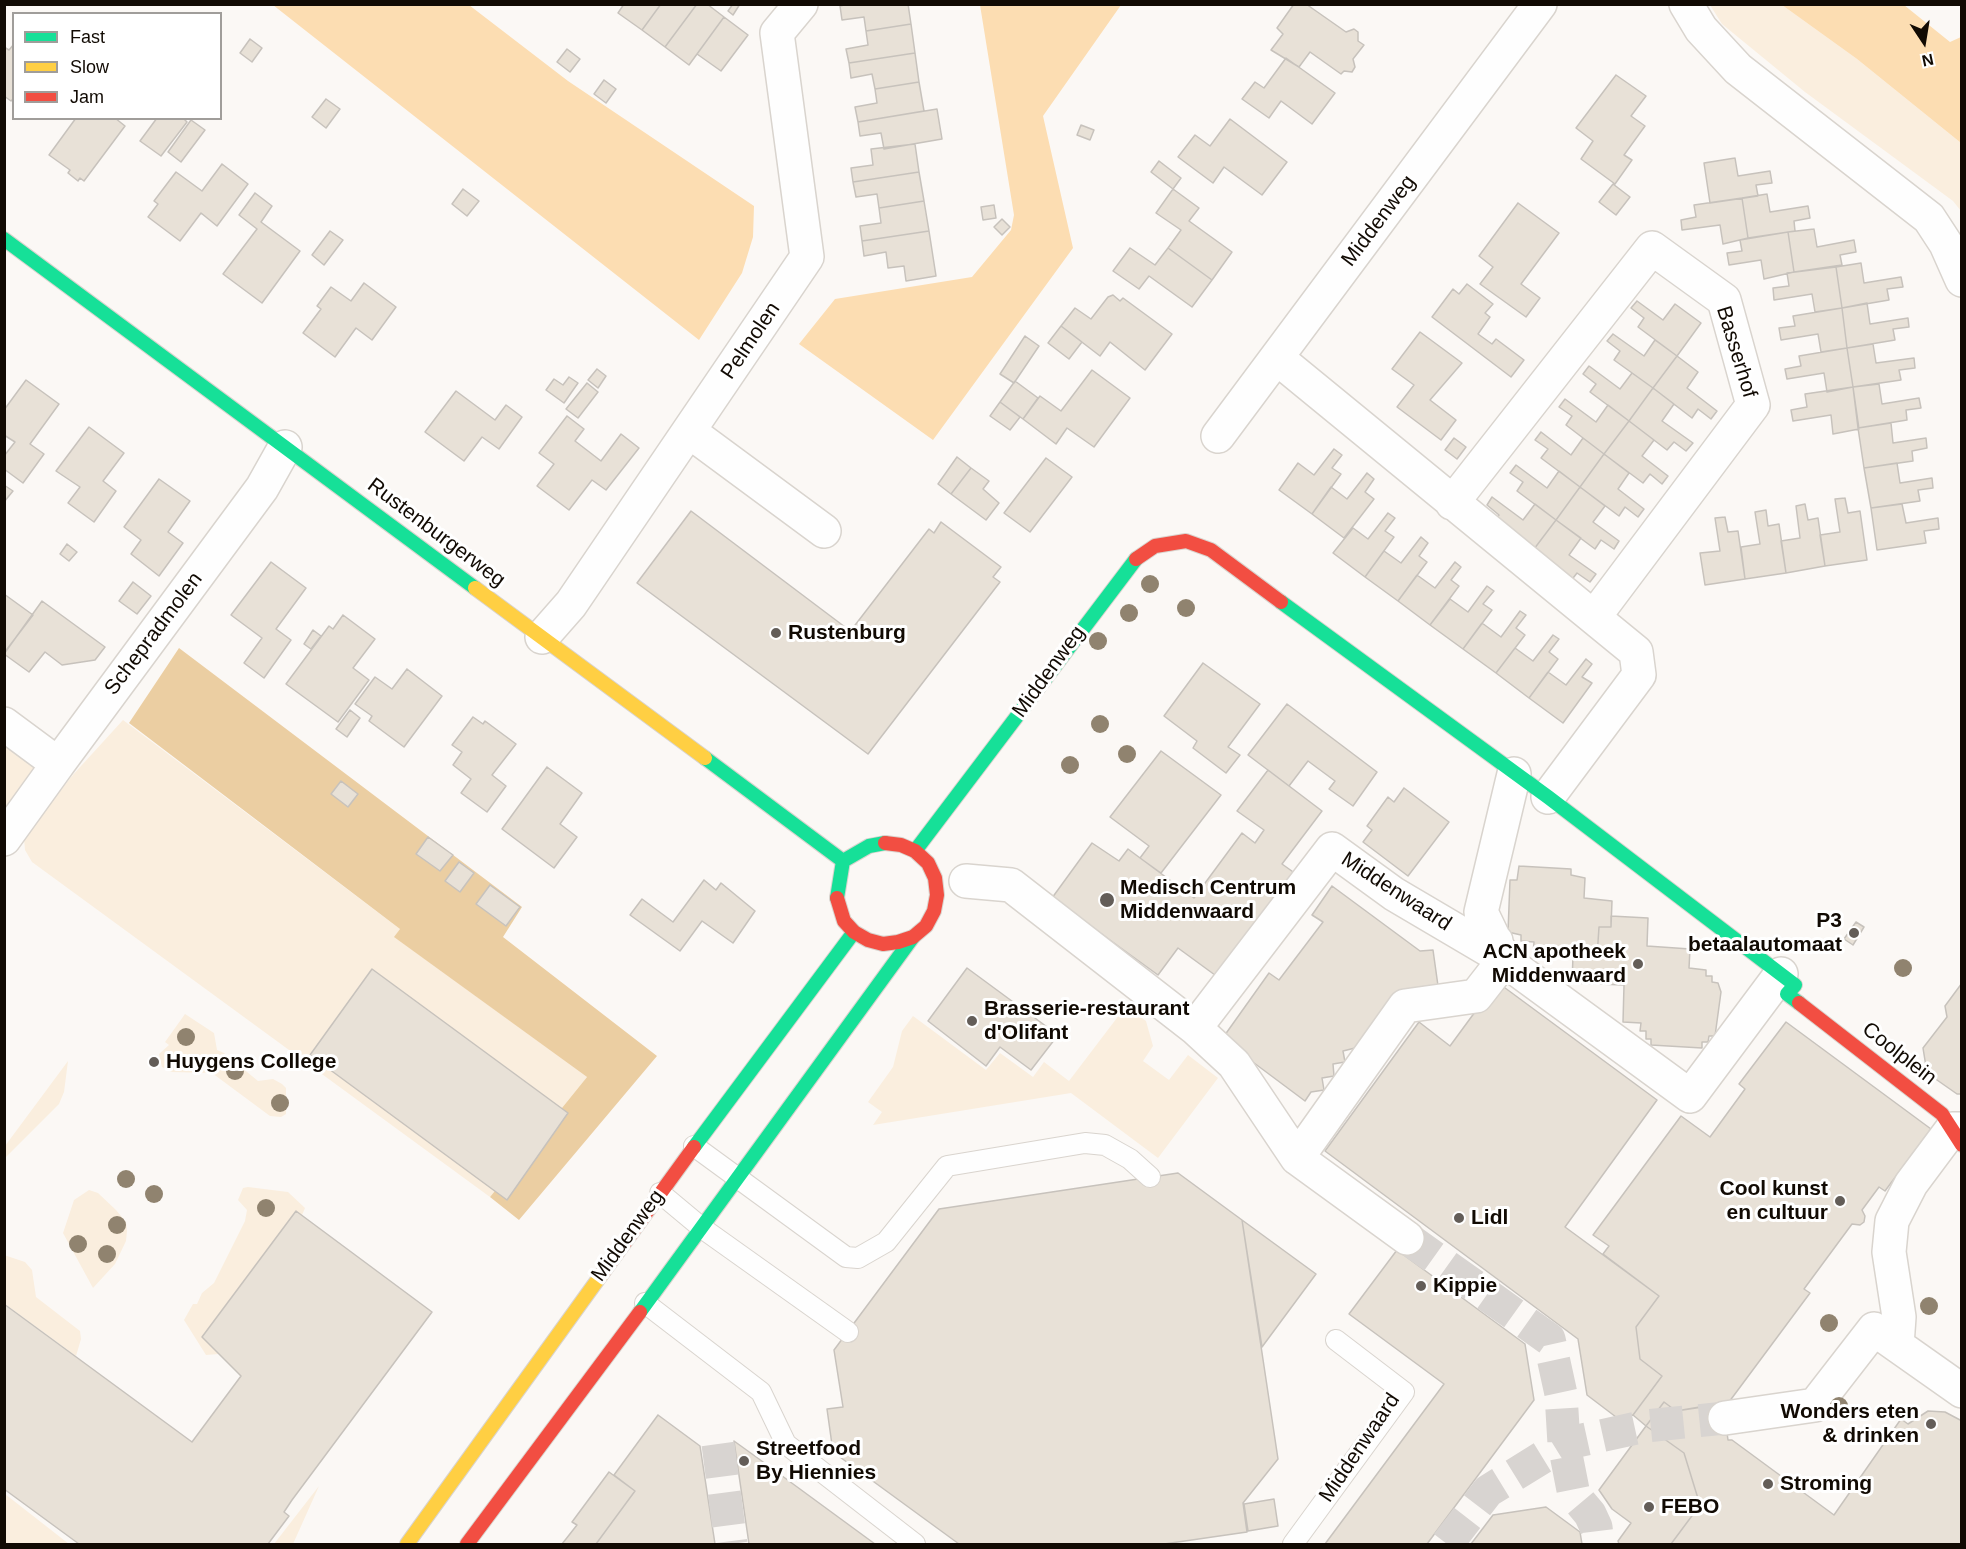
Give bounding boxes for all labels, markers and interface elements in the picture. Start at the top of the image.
legend [12,12,222,120]
north arrow [1894,12,1954,72]
text: Fast [70,27,105,47]
text: N [1920,51,1935,70]
text: Slow [70,57,109,77]
text: Jam [70,87,104,107]
street label: Middenweg [1337,171,1421,271]
street label: Pelmolen [716,298,786,384]
street label: Basserhof [1710,303,1762,401]
street label: Rustenburgerweg [362,473,510,593]
street label: Schepradmolen [100,568,208,700]
place label: Rustenburg [788,620,906,646]
street label: Middenweg [1007,621,1091,723]
marker: Rustenburg [769,626,783,640]
street label: Middenwaard [1336,847,1456,937]
place label: Medisch Centrum Middenwaard [1120,875,1296,925]
marker: Medisch Centrum Middenwaard [1098,891,1116,909]
place label: P3 betaalautomaat [1688,908,1842,958]
marker: P3 betaalautomaat [1847,926,1861,940]
place label: ACN apotheek Middenwaard [1482,939,1626,989]
marker: ACN apotheek Middenwaard [1631,957,1645,971]
place label: Brasserie-restaurant d'Olifant [984,996,1189,1046]
marker: Brasserie-restaurant d'Olifant [965,1014,979,1028]
street label: Coolplein [1857,1017,1941,1091]
place label: Huygens College [166,1049,336,1075]
marker: Huygens College [147,1055,161,1069]
place label: Cool kunst en cultuur [1720,1176,1828,1226]
street label: Middenweg [586,1185,670,1287]
marker: Cool kunst en cultuur [1833,1194,1847,1208]
place label: Lidl [1471,1205,1508,1231]
marker: Lidl [1452,1211,1466,1225]
place label: Kippie [1433,1273,1497,1299]
marker: Kippie [1414,1279,1428,1293]
street label: Middenwaard [1314,1389,1406,1507]
place label: Wonders eten & drinken [1781,1399,1919,1449]
marker: Wonders eten & drinken [1924,1417,1938,1431]
place label: Streetfood By Hiennies [756,1436,876,1486]
marker: Streetfood By Hiennies [737,1454,751,1468]
place label: Stroming [1780,1471,1872,1497]
marker: Stroming [1761,1477,1775,1491]
place label: FEBO [1661,1494,1719,1520]
marker: FEBO [1642,1500,1656,1514]

